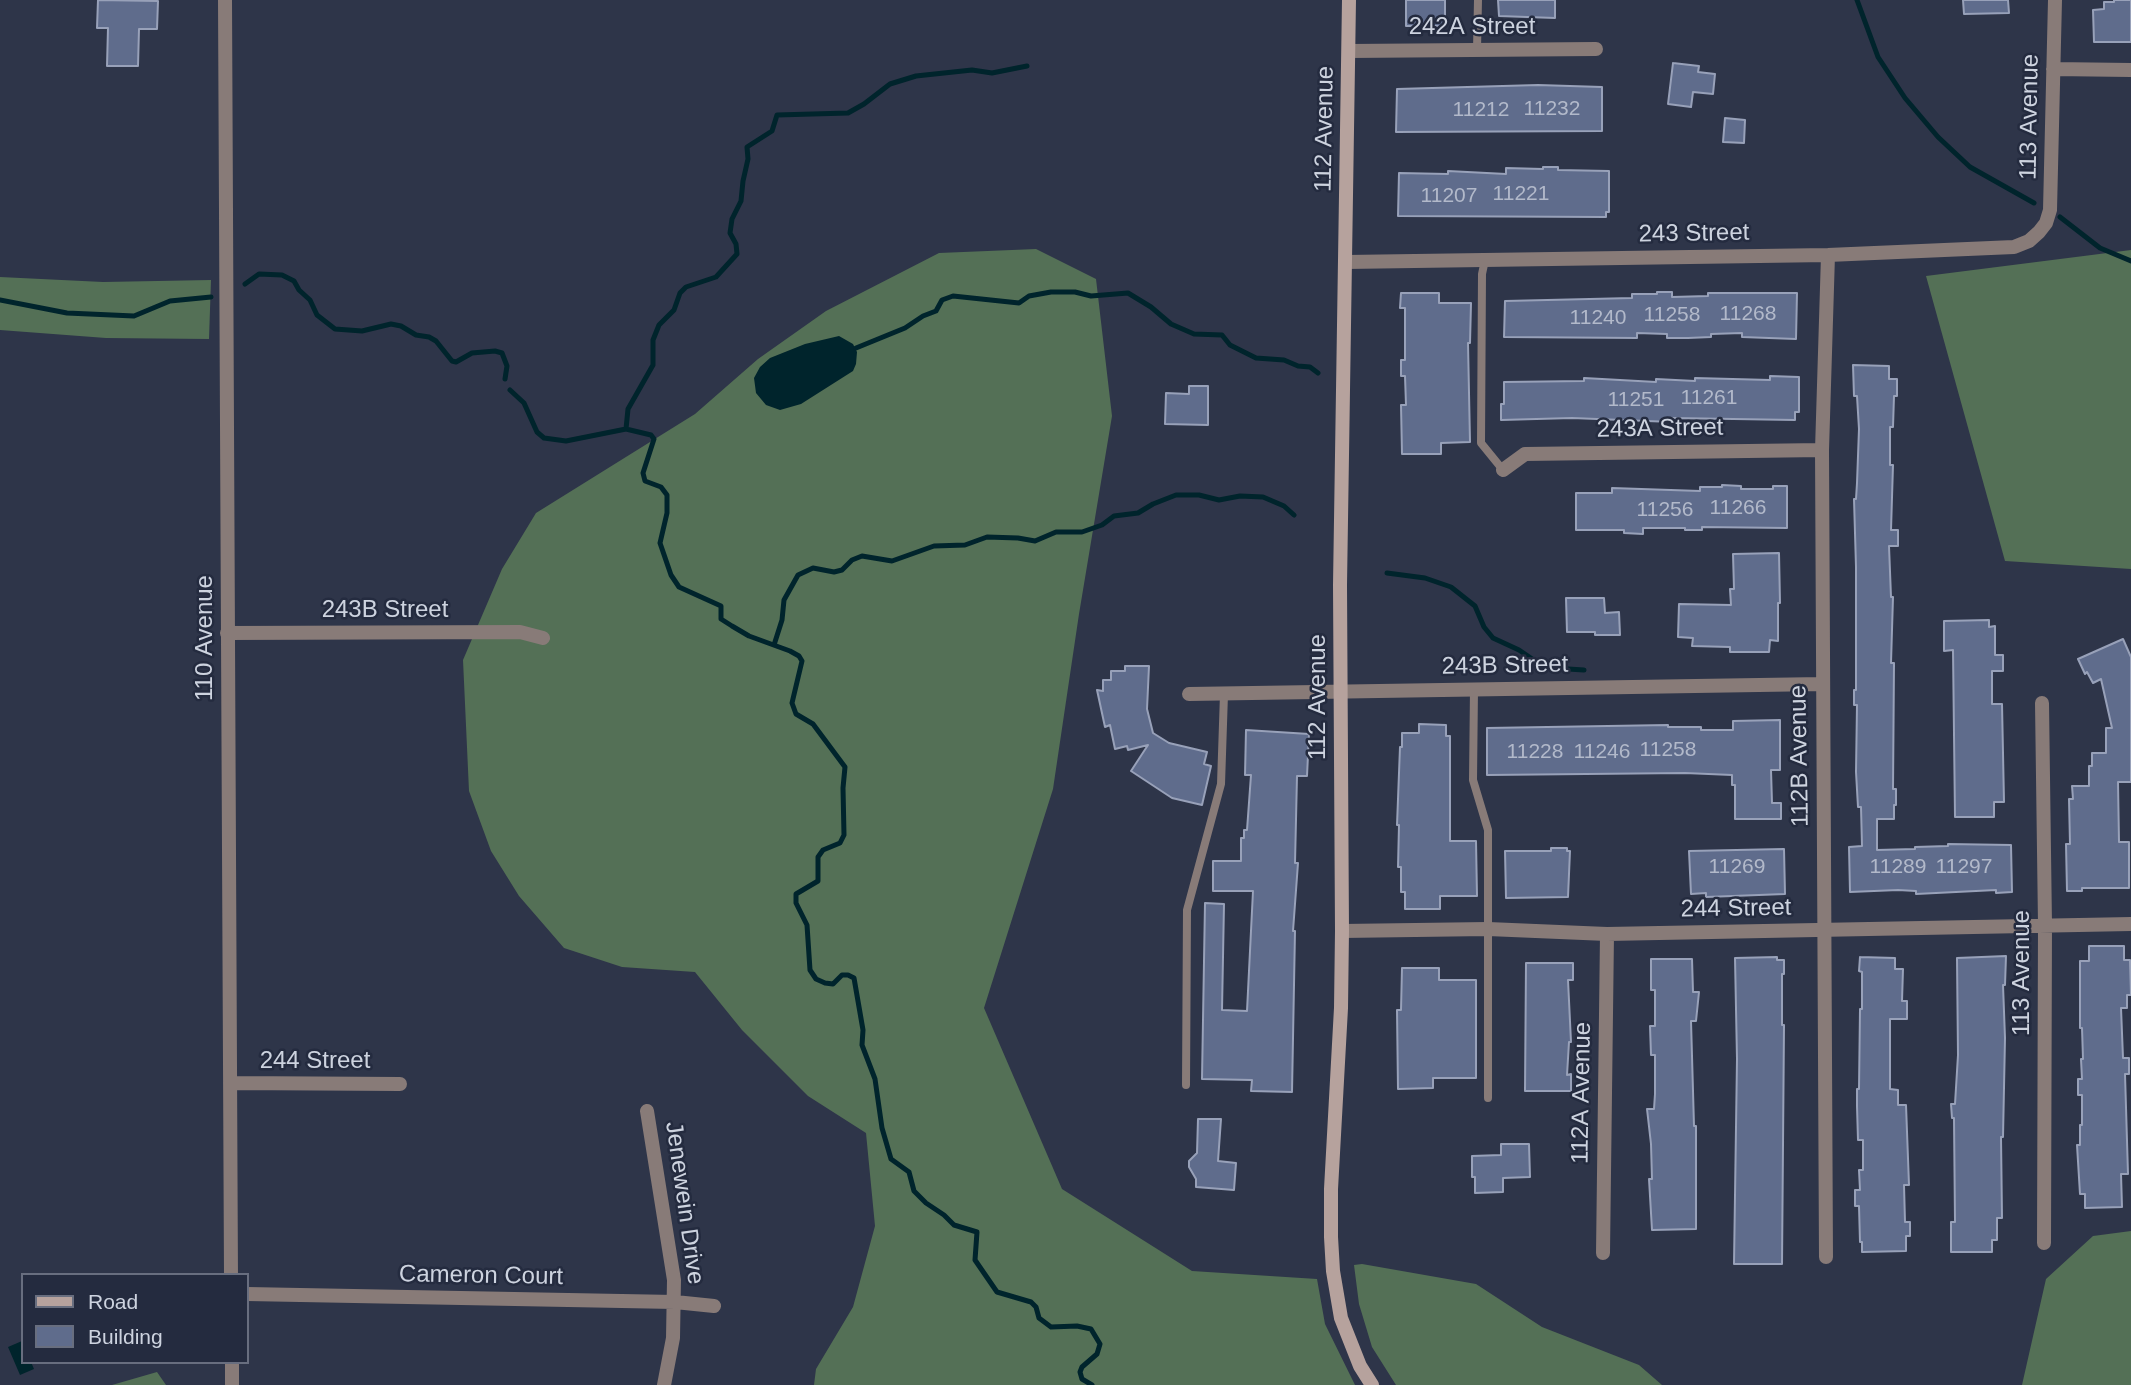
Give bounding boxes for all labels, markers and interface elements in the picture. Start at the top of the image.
street label: 242A Street [1409,13,1535,41]
street label: 113 Avenue [2015,54,2045,180]
street label: 112 Avenue [1310,66,1340,192]
house number: 11232 [1524,96,1580,122]
house number: 11212 [1453,97,1509,123]
house number: 11221 [1493,181,1549,207]
house number: 11207 [1421,183,1477,209]
street label: 243 Street [1638,219,1750,249]
house number: 11268 [1720,301,1776,327]
house number: 11258 [1644,302,1700,328]
house number: 11240 [1570,305,1626,331]
house number: 11261 [1681,385,1737,411]
house number: 11251 [1608,387,1664,413]
street label: 243A Street [1596,413,1724,445]
house number: 11266 [1710,495,1766,521]
house number: 11256 [1637,497,1693,523]
street label: 110 Avenue [191,575,219,701]
street label: 243B Street [322,596,448,624]
street label: 112 Avenue [1304,634,1332,760]
street label: 243B Street [1441,650,1569,682]
street label: 112B Avenue [1784,685,1816,827]
house number: 11258 [1640,737,1696,763]
house number: 11228 [1507,739,1563,765]
house number: 11246 [1574,739,1630,765]
house number: 11269 [1709,854,1765,880]
house number: 11289 [1870,854,1926,880]
house number: 11297 [1936,854,1992,880]
street label: 244 Street [1680,894,1792,924]
street label: 113 Avenue [2008,910,2036,1036]
street label: 112A Avenue [1566,1022,1598,1164]
street label: 244 Street [260,1047,370,1075]
street label: Jenewein Drive [658,1120,710,1286]
street label: Cameron Court [399,1260,563,1292]
legend [21,1273,248,1364]
text: Road [88,1290,138,1313]
text: Building [88,1325,163,1348]

